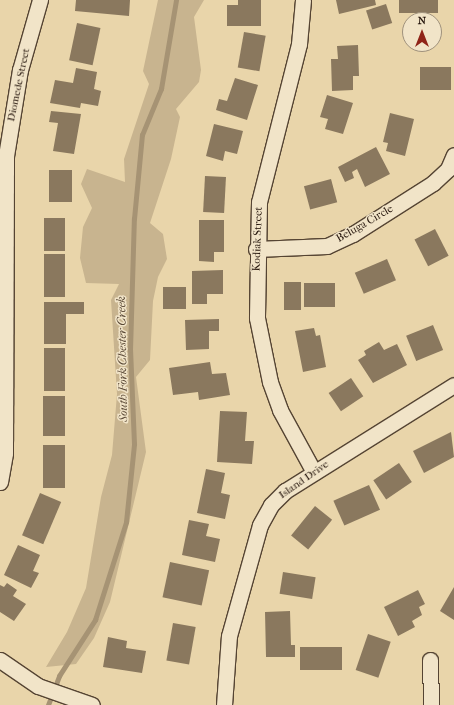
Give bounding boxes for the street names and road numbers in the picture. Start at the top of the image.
street label: Diomede Street [5,47,33,123]
street label: Beluga Circle [334,202,396,246]
street label: Kodiak Street [250,206,266,272]
street label: Island Drive [276,458,332,502]

